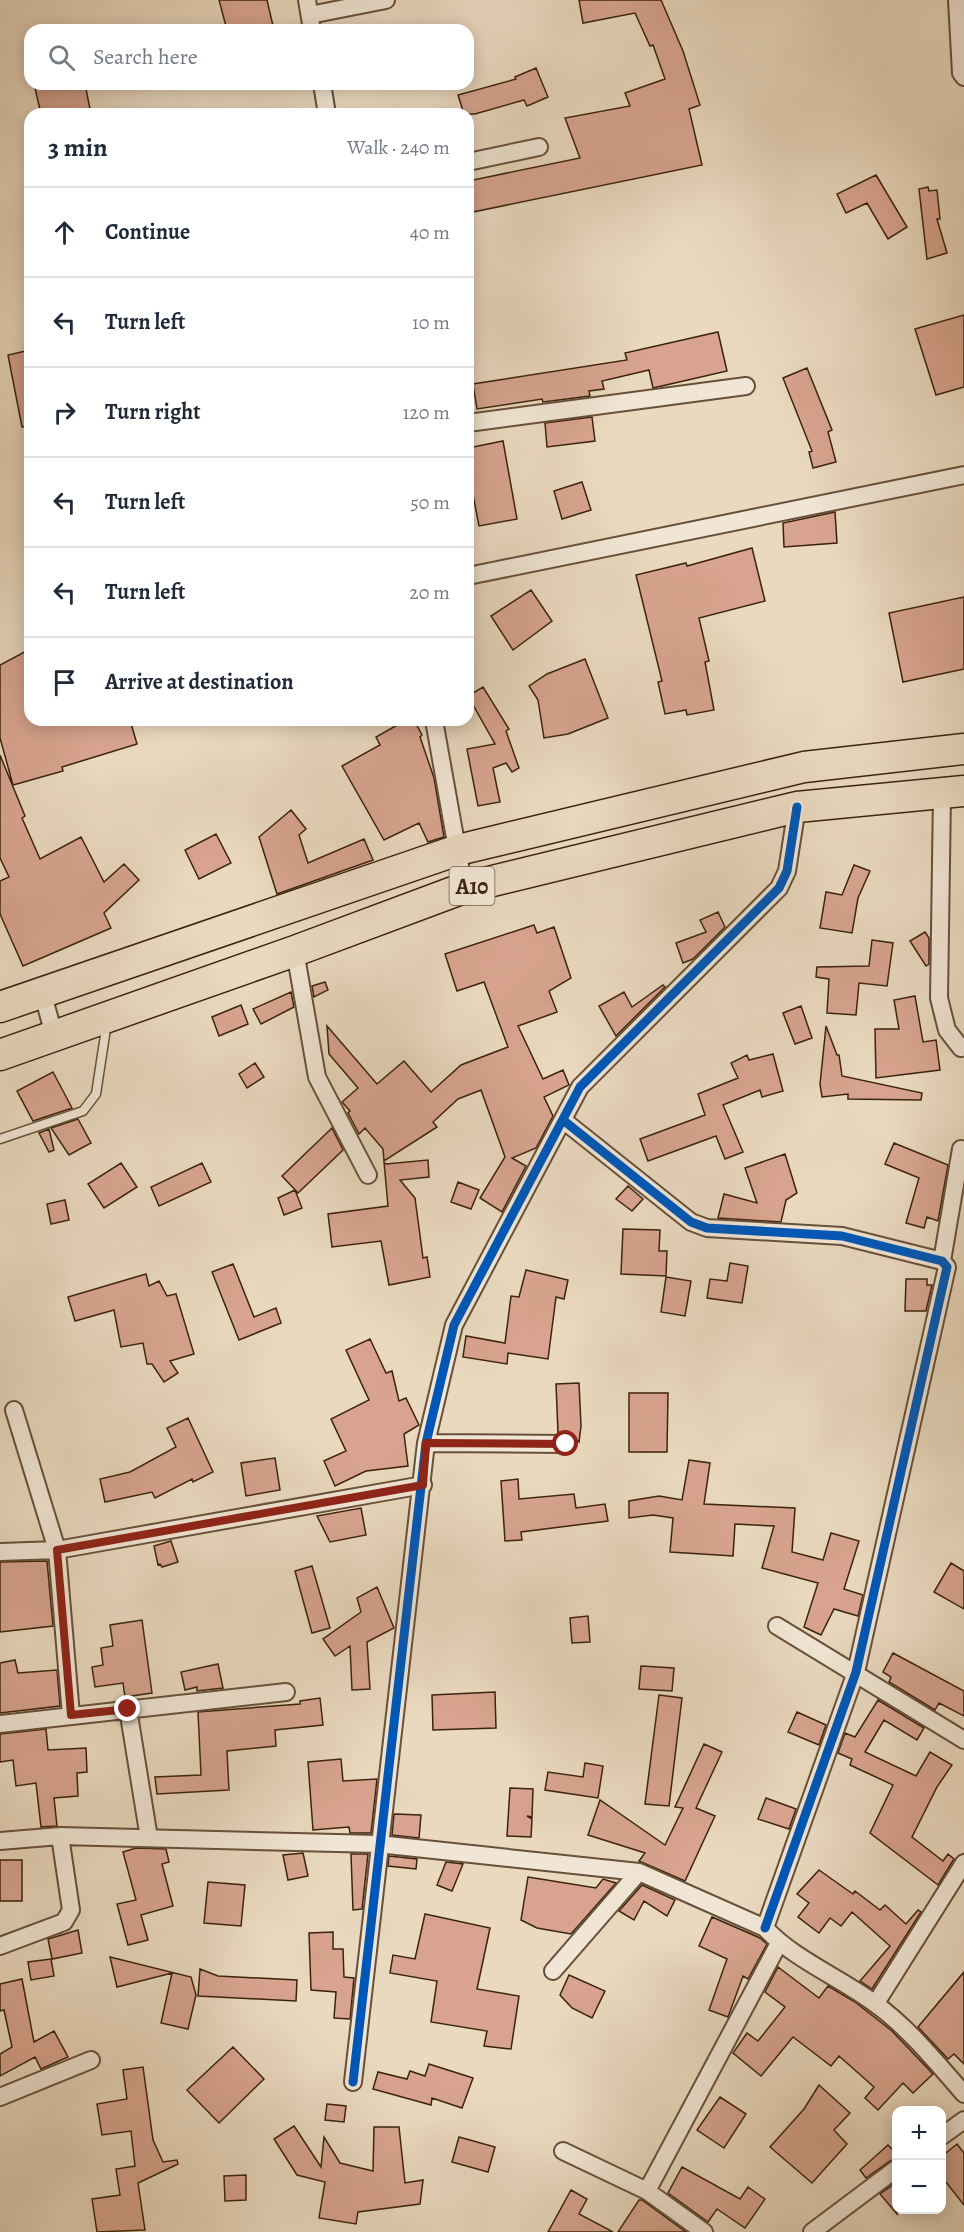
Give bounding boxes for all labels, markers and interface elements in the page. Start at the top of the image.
search box [24,24,474,90]
icon: search [45,41,78,74]
text: Search here [93,42,198,72]
text: 3 min [48,130,108,165]
text: Walk · 240 m [347,134,450,161]
icon: ahead [48,216,81,249]
text: Continue [105,217,190,247]
text: 40 m [410,219,450,246]
icon: left [48,306,81,339]
text: Turn left [105,307,185,337]
text: 10 m [412,309,450,336]
icon: right [48,396,81,429]
text: Turn right [105,397,201,427]
text: 120 m [402,399,450,426]
icon: left [48,486,81,519]
text: Turn left [105,487,185,517]
text: 50 m [410,489,450,516]
icon: left [48,576,81,609]
text: Turn left [105,577,185,607]
text: 20 m [409,579,450,606]
icon: arrive [48,666,81,699]
text: Arrive at destination [105,667,294,697]
road number: A10 [450,867,494,905]
route start [552,1430,578,1456]
route end [114,1695,140,1721]
map controls [892,2106,946,2214]
button: + [892,2106,946,2160]
button: − [892,2160,946,2214]

